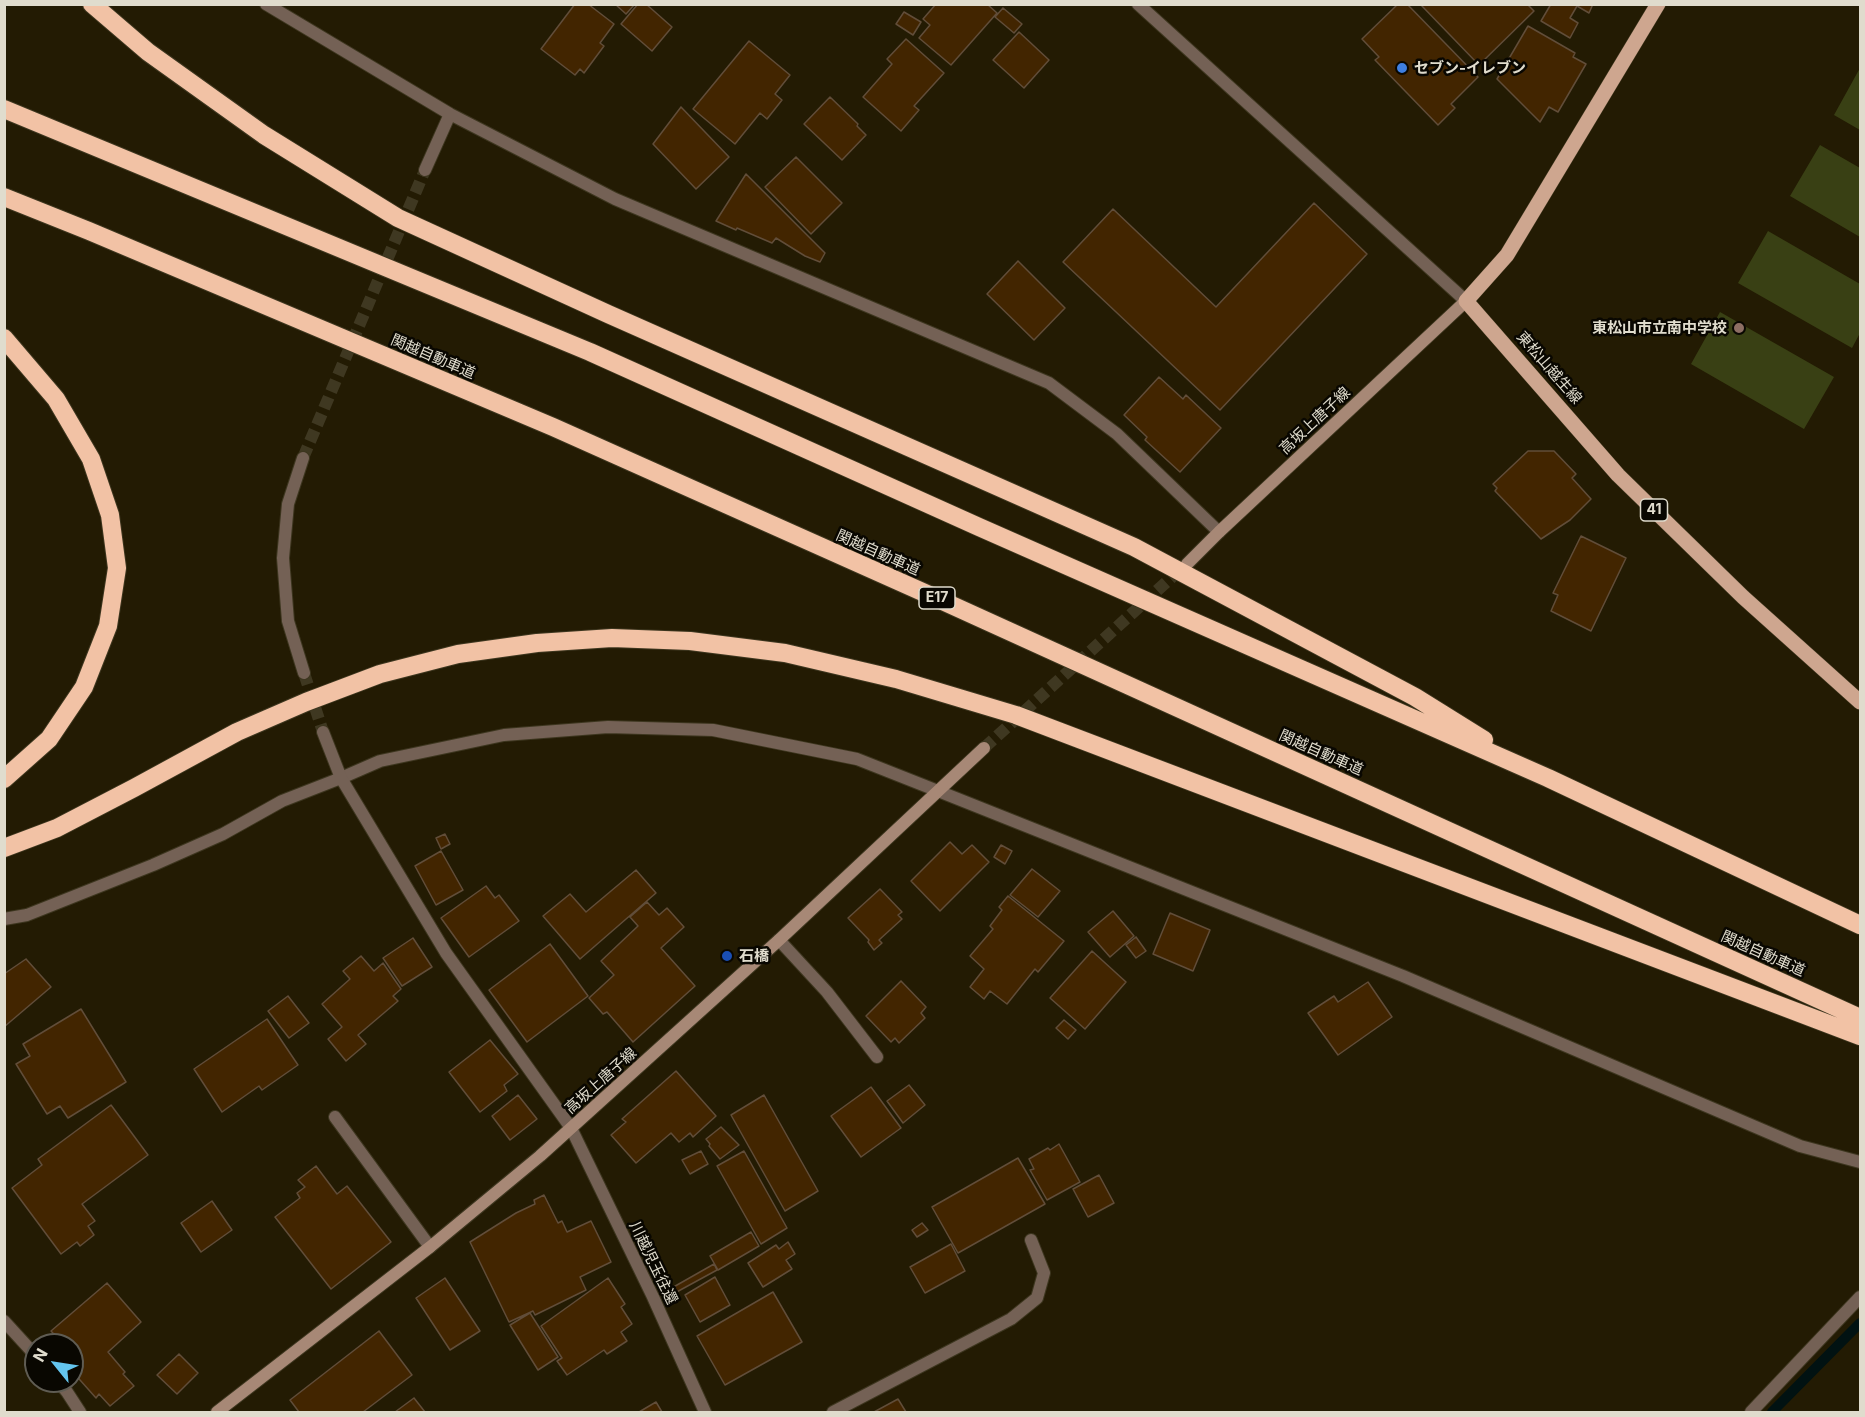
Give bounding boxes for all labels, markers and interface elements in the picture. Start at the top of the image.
place label: セブン-イレブン [1414,59,1526,77]
marker: セブン-イレブン [1395,61,1409,75]
place label: 東松山市立南中学校 [1592,319,1727,337]
marker: 東松山市立南中学校 [1732,321,1746,335]
street label: 東松山越生線 [1513,328,1585,408]
street label: 関越自動車道 [388,331,478,383]
street label: 高坂上唐子線 [1276,384,1354,458]
road number: 41 [1640,499,1668,521]
street label: 関越自動車道 [833,526,923,580]
road number: E17 [919,587,955,609]
street label: 関越自動車道 [1276,726,1366,780]
street label: 関越自動車道 [1718,927,1808,981]
place label: 石橋 [739,947,769,965]
marker: 石橋 [720,949,734,963]
street label: 高坂上唐子線 [562,1044,640,1118]
street label: 川越児玉往還 [625,1219,681,1307]
north arrow [24,1333,84,1393]
text: N [28,1345,52,1365]

